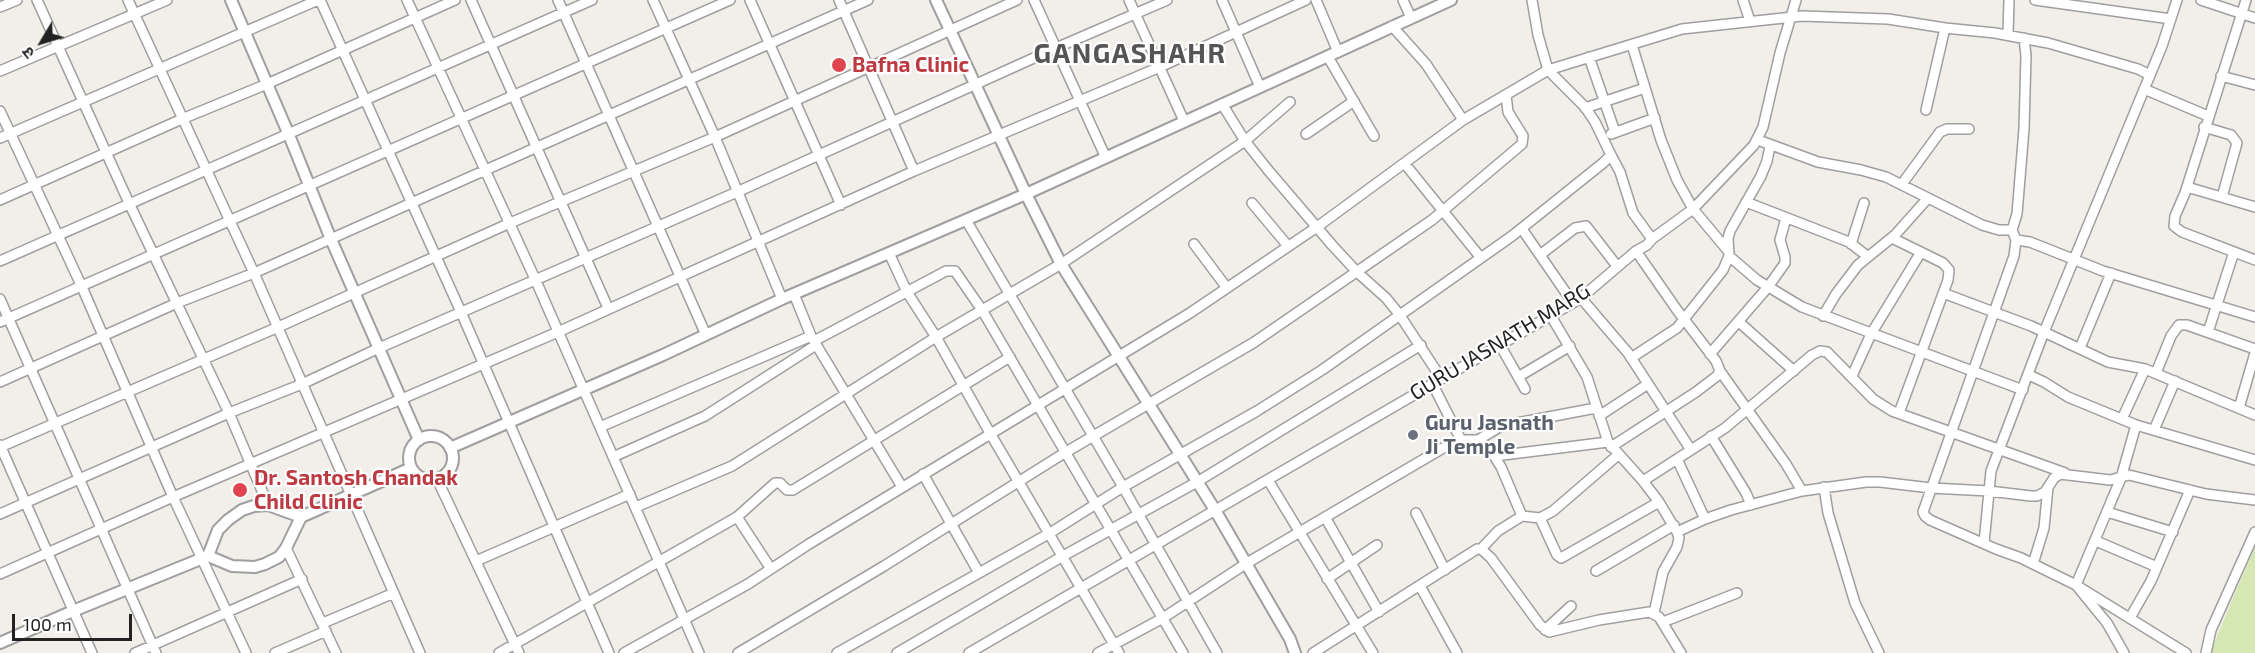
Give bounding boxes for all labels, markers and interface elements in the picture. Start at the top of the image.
north arrow [12,12,72,72]
district label: GANGASHAHR [1034,38,1226,70]
text: उ [17,44,38,63]
place label: Bafna Clinic [852,52,969,78]
marker: Bafna Clinic [830,56,848,74]
street label: GURU JASNATH MARG [1405,278,1595,406]
place label: Guru Jasnath Ji Temple [1425,410,1554,460]
marker: Guru Jasnath Ji Temple [1406,428,1420,442]
place label: Dr. Santosh Chandak Child Clinic [254,465,458,515]
marker: Dr. Santosh Chandak Child Clinic [231,481,249,499]
scale bar [15,602,135,640]
text: 100 m [23,613,72,635]

